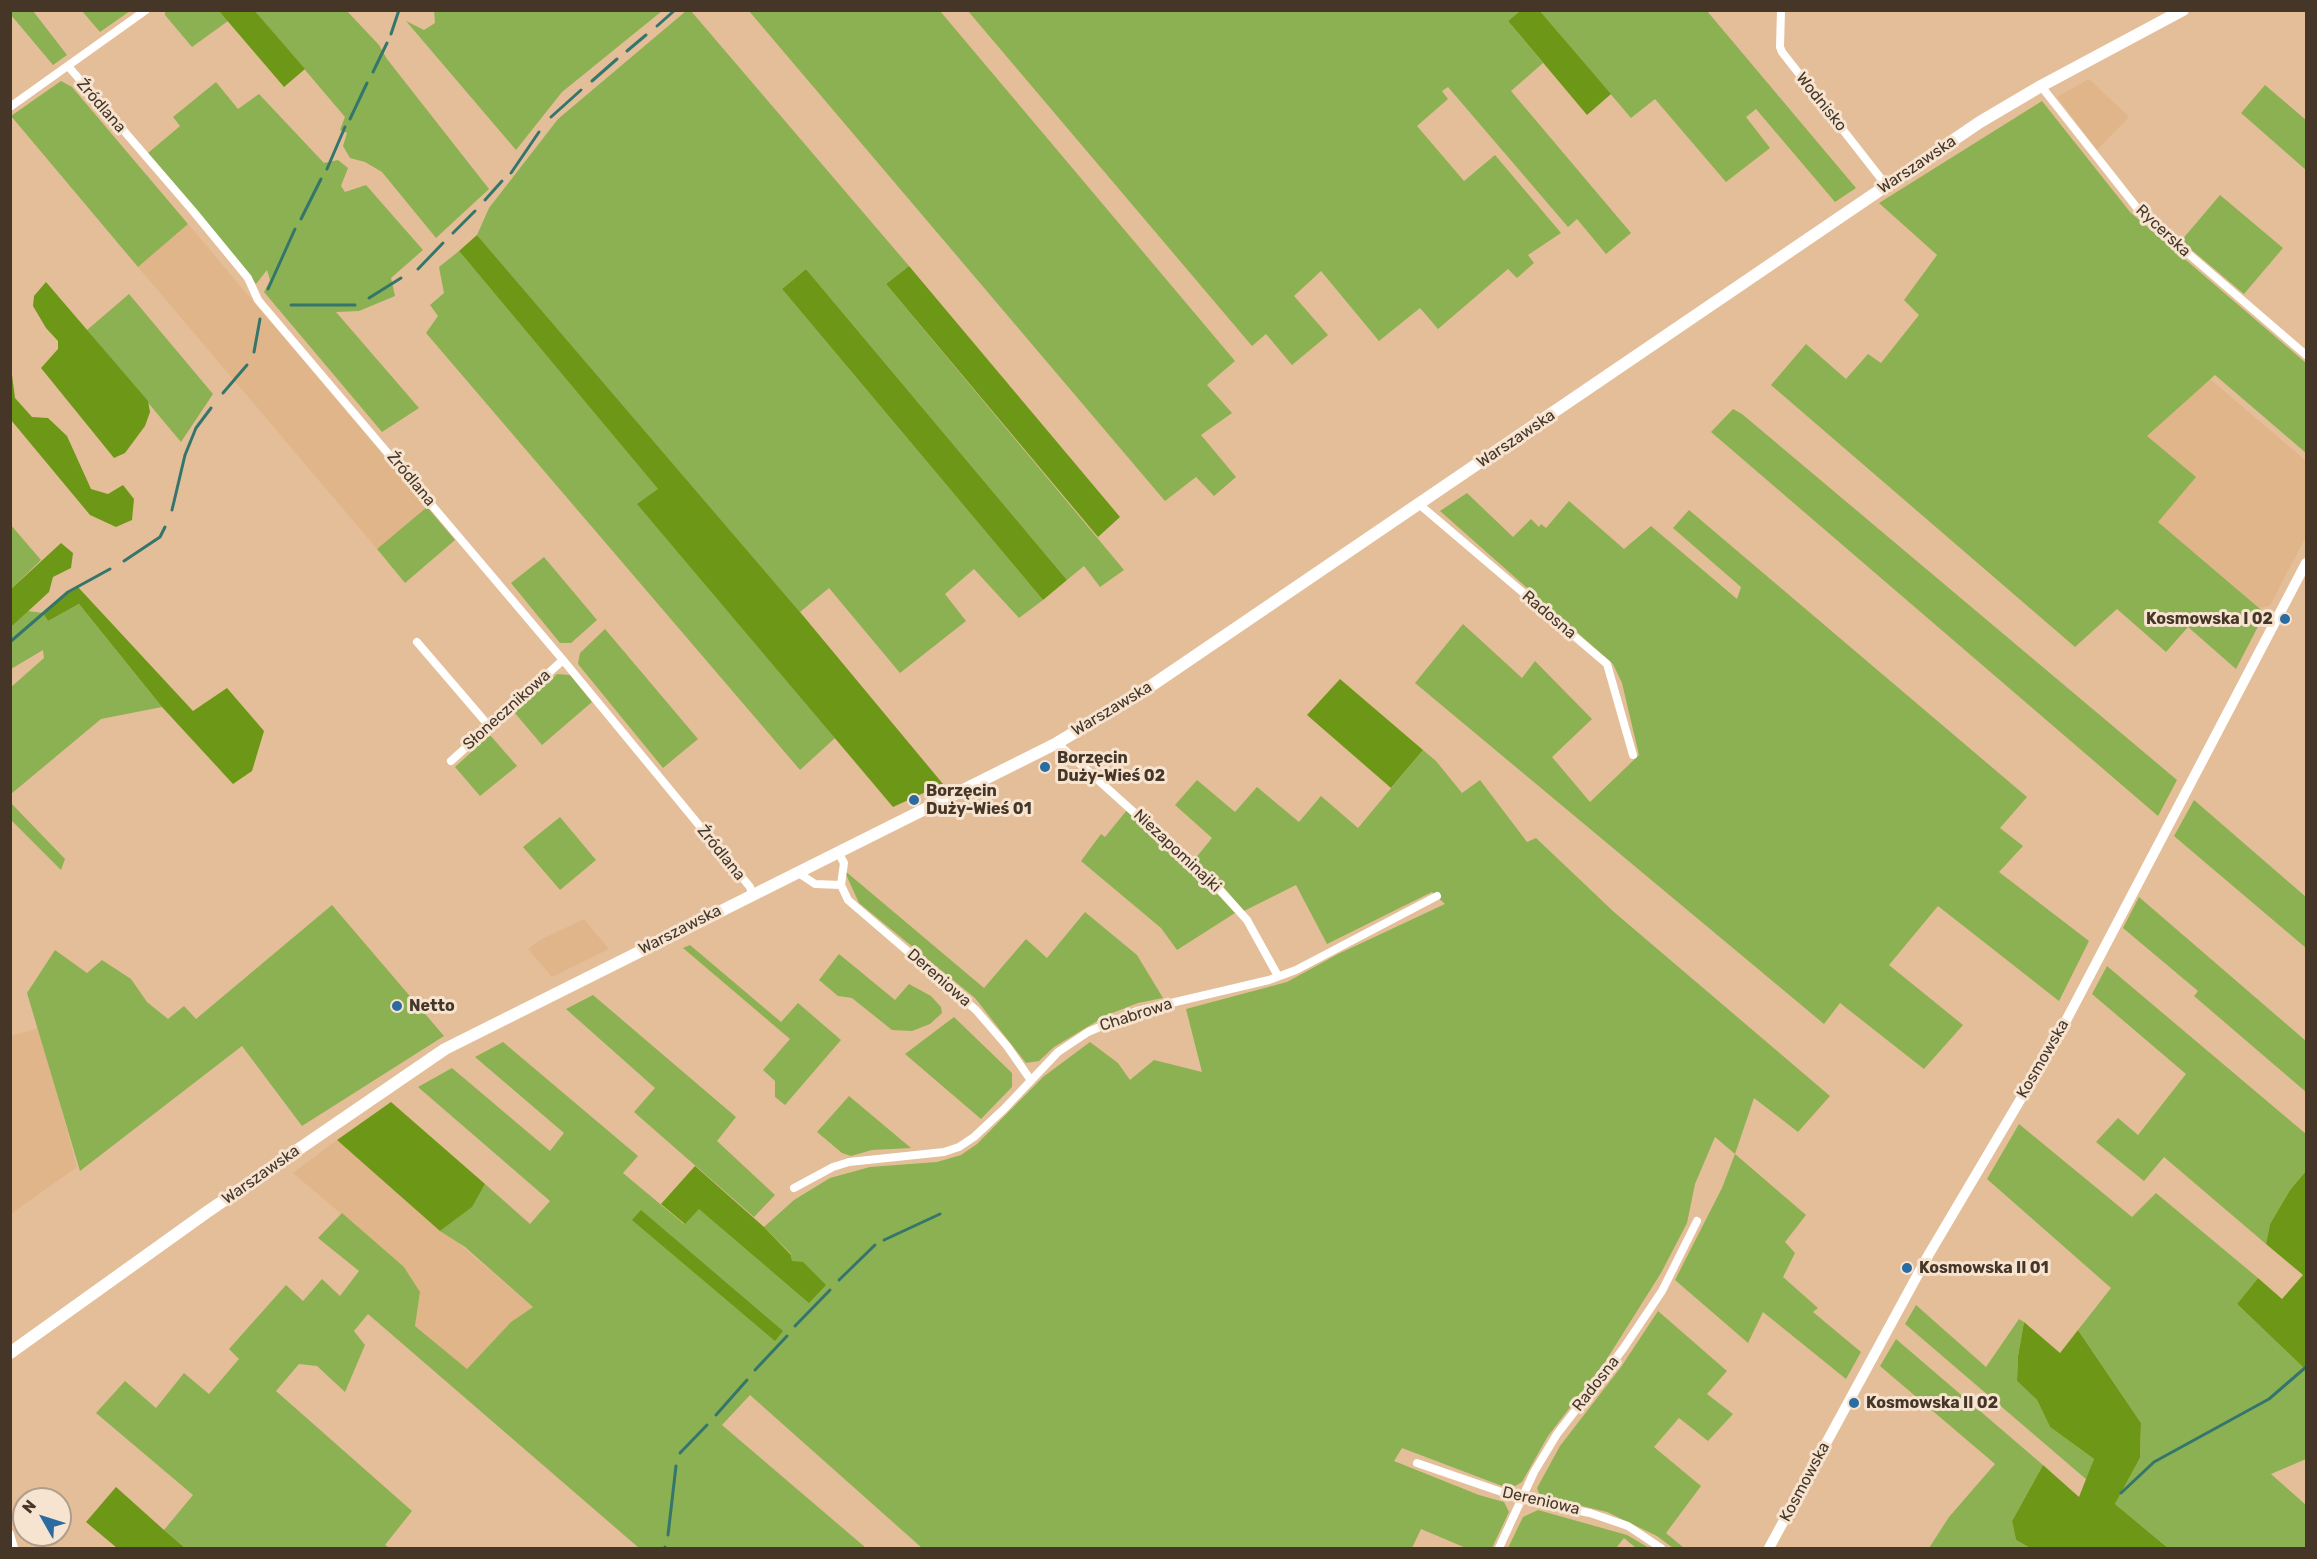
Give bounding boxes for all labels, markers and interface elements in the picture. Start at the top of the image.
street label: Wodnisko [1792,69,1850,135]
street label: Źródlana [72,75,130,137]
street label: Warszawska [1874,132,1960,198]
street label: Rycerska [2132,201,2194,261]
street label: Warszawska [1473,406,1559,472]
street label: Źródlana [383,448,439,510]
street label: Radosna [1518,587,1580,643]
place label: Kosmowska I 02 [2146,609,2273,629]
marker: Kosmowska I 02 [2278,612,2292,626]
street label: Słonecznikowa [459,666,555,754]
street label: Warszawska [1068,678,1156,740]
place label: Borzęcin Duży-Wieś 02 [1057,748,1165,786]
marker: Borzęcin Duży-Wieś 02 [1038,760,1052,774]
place label: Borzęcin Duży-Wieś 01 [926,781,1032,819]
marker: Borzęcin Duży-Wieś 01 [907,793,921,807]
street label: Niezapominajki [1129,806,1225,896]
street label: Źródlana [693,822,749,884]
street label: Warszawska [635,901,725,959]
street label: Dereniowa [903,945,975,1011]
street label: Chabrowa [1097,994,1175,1036]
place label: Netto [409,996,455,1016]
marker: Netto [390,999,404,1013]
street label: Kosmowska [2013,1016,2073,1102]
street label: Warszawska [219,1141,303,1209]
place label: Kosmowska II 01 [1919,1258,2049,1278]
marker: Kosmowska II 01 [1900,1261,1914,1275]
street label: Radosna [1569,1353,1623,1415]
place label: Kosmowska II 02 [1866,1393,1998,1413]
marker: Kosmowska II 02 [1847,1396,1861,1410]
street label: Kosmowska [1776,1439,1834,1525]
street label: Dereniowa [1500,1483,1582,1519]
north arrow [12,1487,72,1547]
text: N [18,1496,40,1517]

